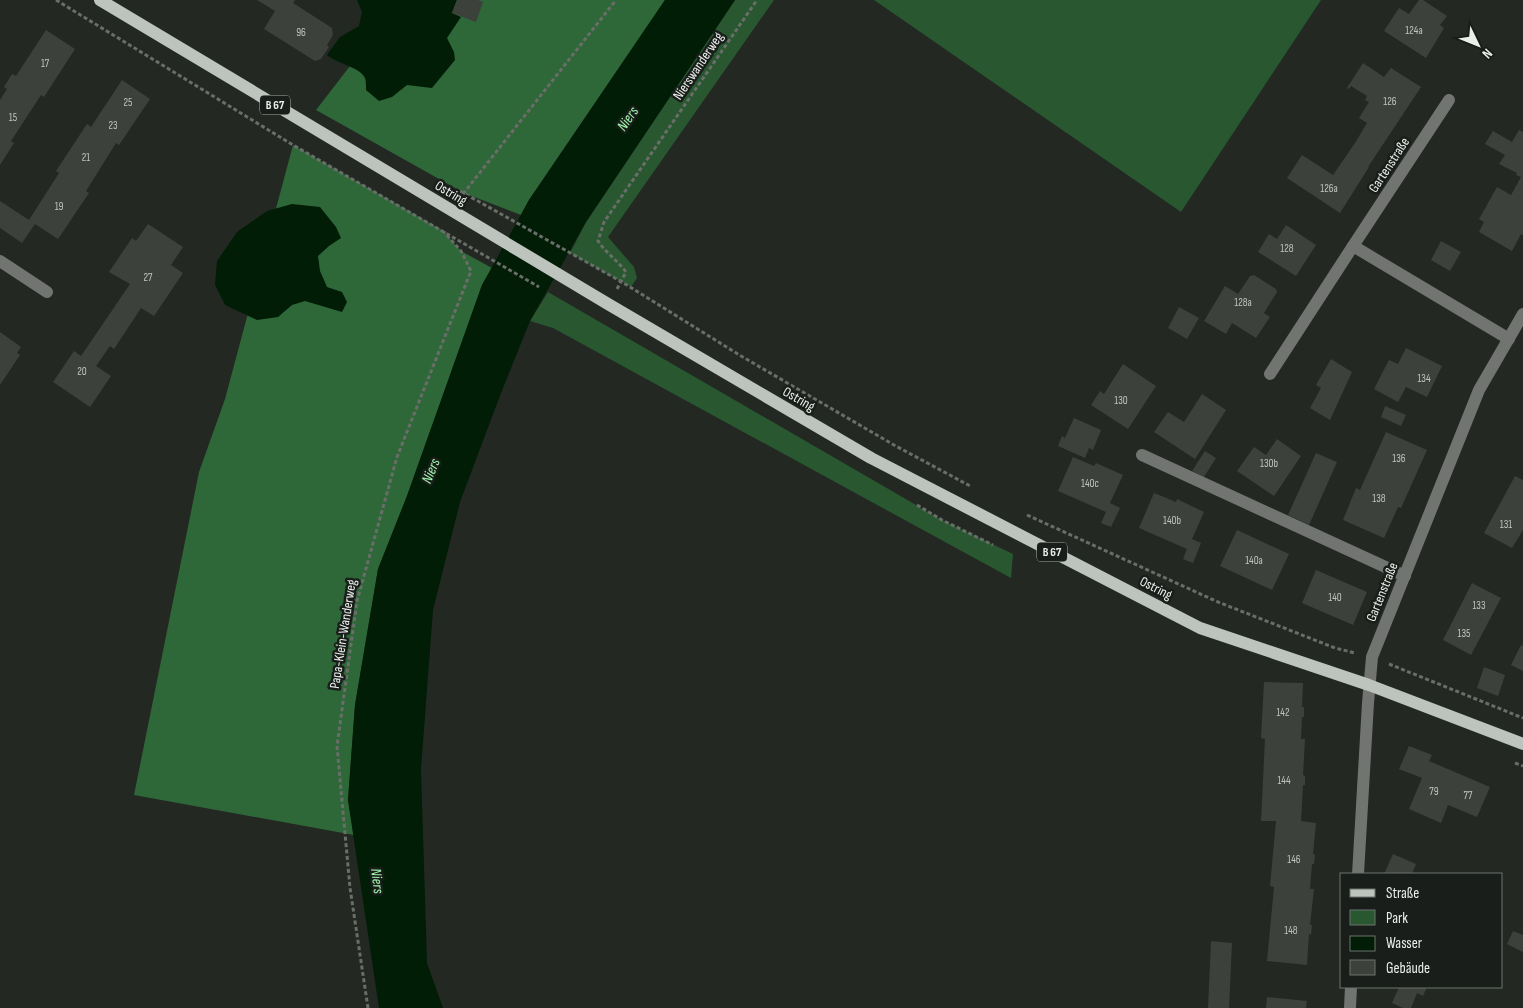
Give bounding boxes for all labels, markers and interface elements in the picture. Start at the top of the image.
north arrow [1453,20,1503,70]
house number: 124a [1405,24,1423,37]
house number: 96 [296,26,306,39]
street label: Nierswanderweg [669,29,727,103]
text: N [1478,45,1496,62]
house number: 17 [41,57,50,70]
house number: 126 [1383,95,1397,108]
house number: 25 [124,96,132,109]
road number: B 67 [260,96,290,114]
water label: Niers [613,103,643,135]
house number: 15 [9,111,17,124]
house number: 23 [108,119,118,132]
street label: Gartenstraße [1365,134,1413,196]
house number: 21 [82,151,90,164]
street label: Ostring [432,177,470,209]
house number: 126a [1320,182,1338,195]
house number: 19 [55,200,63,213]
house number: 128 [1280,242,1294,255]
house number: 27 [144,271,153,284]
house number: 128a [1234,296,1252,309]
house number: 20 [77,365,87,378]
house number: 134 [1417,372,1431,385]
street label: Ostring [780,383,818,415]
house number: 130 [1114,394,1128,407]
house number: 136 [1392,452,1406,465]
water label: Niers [417,455,445,486]
house number: 130b [1260,457,1278,470]
house number: 140c [1081,477,1099,490]
house number: 138 [1372,492,1386,505]
house number: 140b [1163,514,1181,527]
house number: 131 [1500,518,1512,531]
road number: B 67 [1037,542,1067,562]
house number: 140a [1245,554,1263,567]
street label: Gartenstraße [1362,560,1402,624]
street label: Ostring [1137,573,1176,604]
street label: Papa-Klein-Wanderweg [326,578,360,690]
house number: 140 [1328,591,1342,604]
house number: 133 [1472,599,1486,612]
house number: 135 [1458,627,1470,640]
house number: 142 [1276,706,1290,719]
house number: 144 [1277,774,1291,787]
house number: 79 [1429,785,1439,798]
house number: 77 [1464,789,1473,802]
house number: 146 [1287,853,1301,866]
water label: Niers [366,867,388,896]
legend [1340,873,1503,988]
text: Straße [1386,884,1419,903]
text: Park [1386,909,1408,928]
house number: 148 [1284,924,1298,937]
text: Wasser [1386,934,1423,953]
text: Gebäude [1386,959,1430,978]

